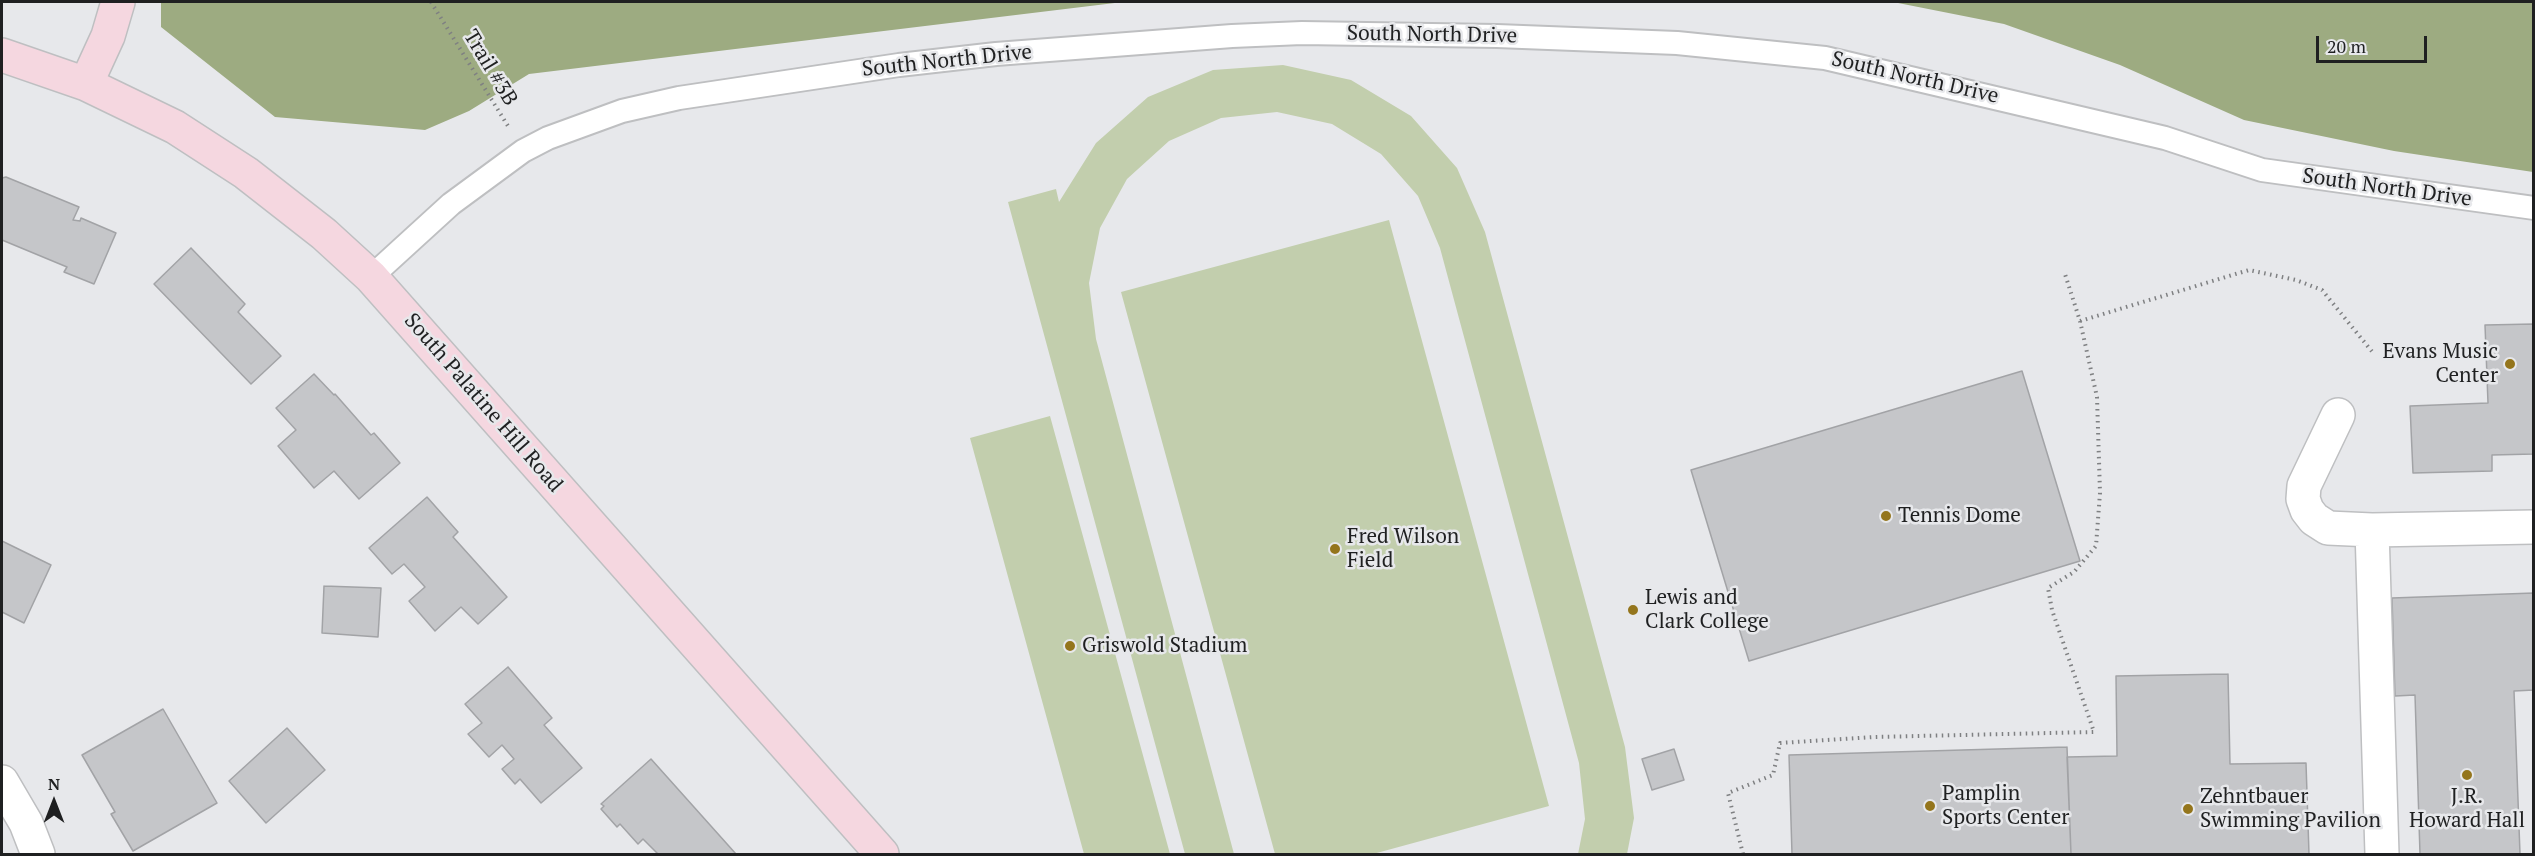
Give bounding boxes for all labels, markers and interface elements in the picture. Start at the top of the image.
street label: South North Drive [1347,21,1517,49]
scale bar [2319,24,2430,62]
street label: Trail #3B [458,25,522,111]
text: 20 m [2327,34,2366,58]
street label: South North Drive [861,40,1033,82]
street label: South North Drive [1829,47,2001,109]
street label: South North Drive [2301,164,2473,212]
street label: South Palatine Hill Road [398,308,568,498]
place label: Evans Music Center [2382,339,2498,389]
marker: Evans Music Center [2503,357,2517,371]
place label: Tennis Dome [1898,503,2021,529]
marker: Tennis Dome [1879,509,1893,523]
place label: Fred Wilson Field [1347,524,1459,574]
marker: Fred Wilson Field [1328,542,1342,556]
place label: Lewis and Clark College [1645,585,1769,635]
marker: Lewis and Clark College [1626,603,1640,617]
place label: Griswold Stadium [1082,633,1247,659]
marker: Griswold Stadium [1063,639,1077,653]
marker: J.R. Howard Hall [2460,768,2474,782]
north arrow [24,772,84,832]
text: N [48,773,60,795]
place label: Pamplin Sports Center [1942,781,2069,831]
place label: Zehntbauer Swimming Pavilion [2200,784,2381,834]
place label: J.R. Howard Hall [2409,784,2525,834]
marker: Pamplin Sports Center [1923,799,1937,813]
marker: Zehntbauer Swimming Pavilion [2181,802,2195,816]

